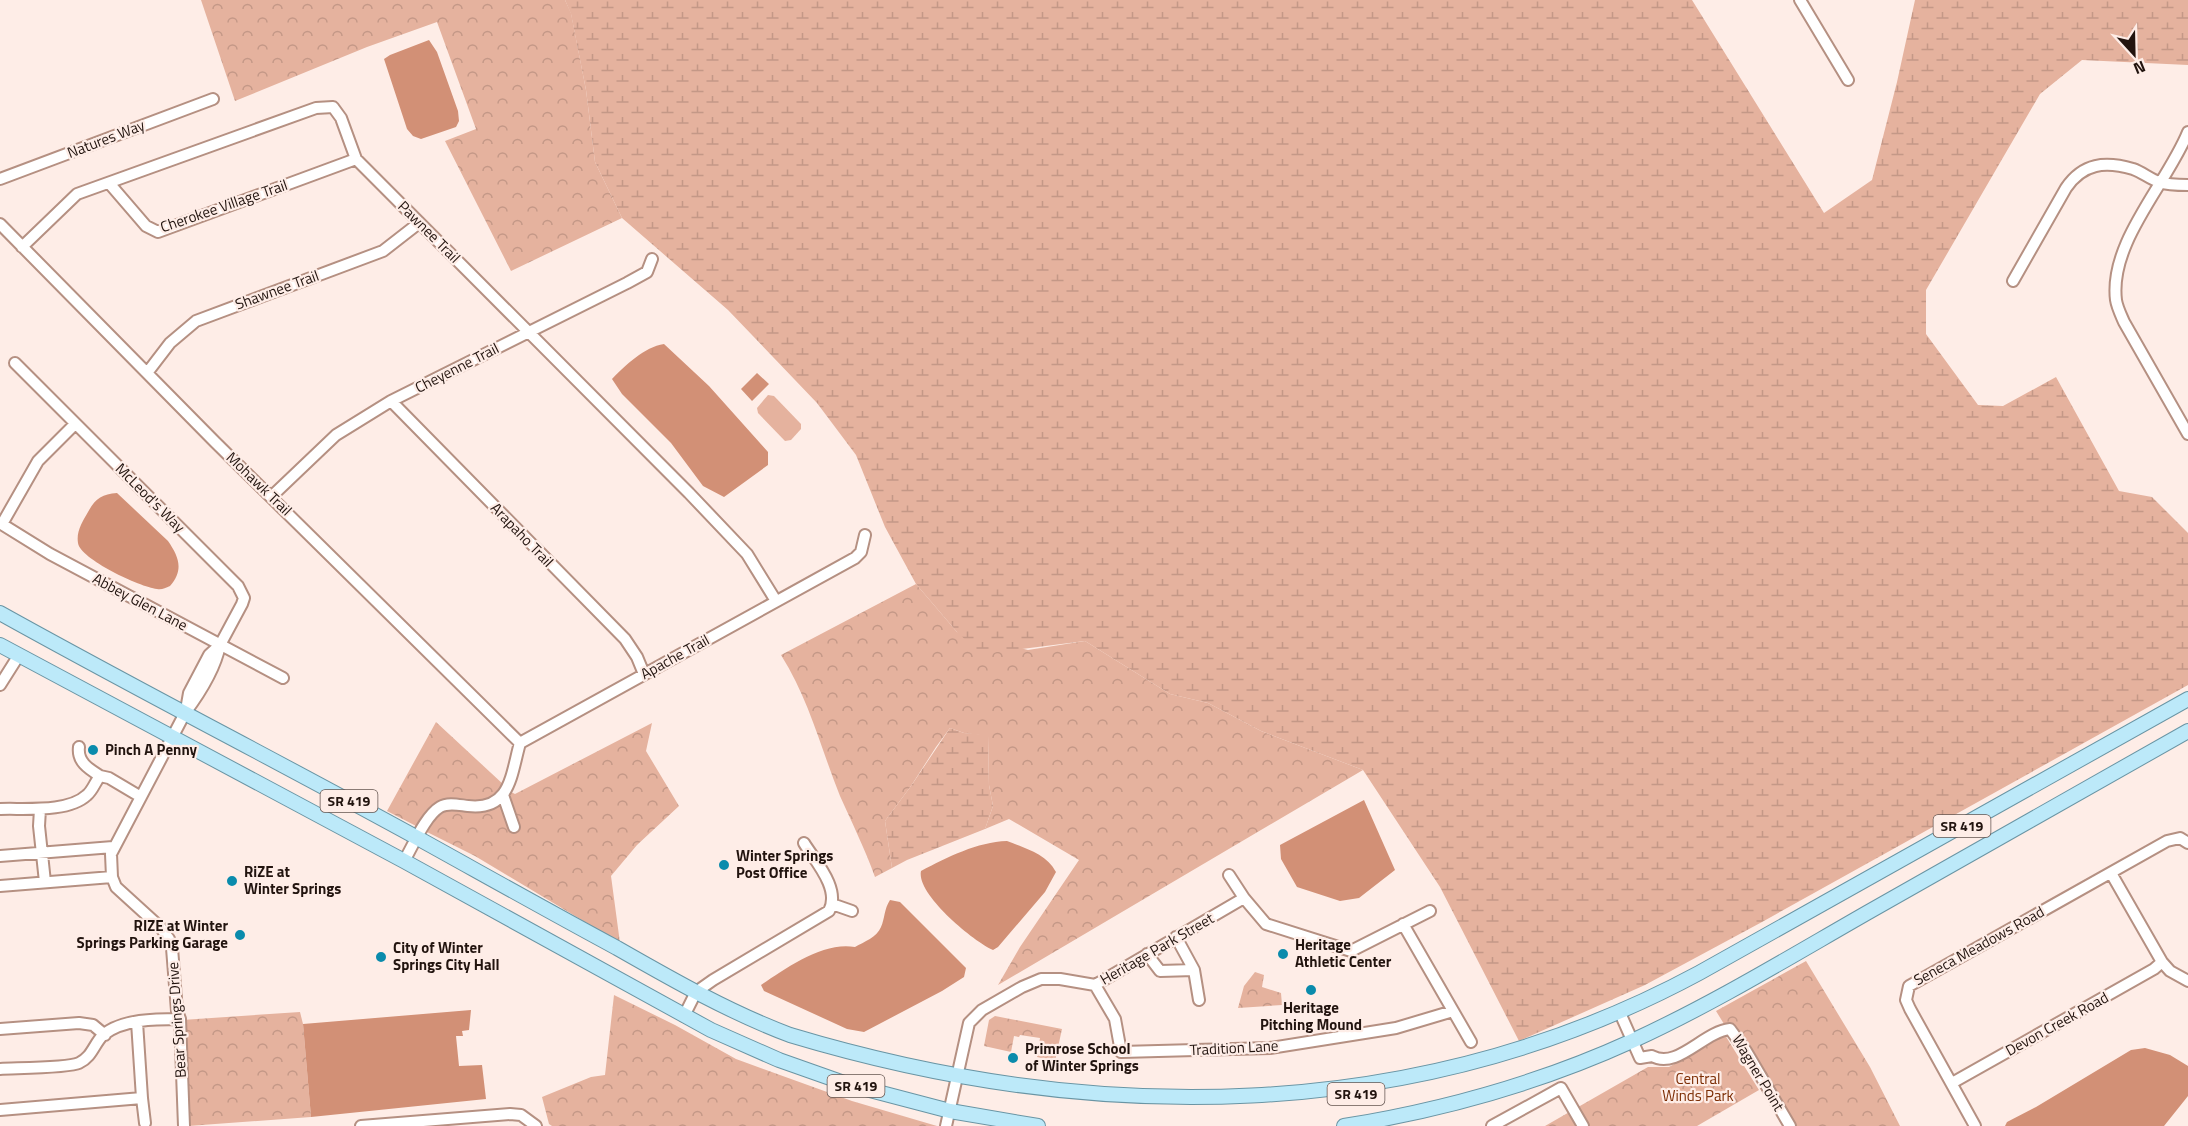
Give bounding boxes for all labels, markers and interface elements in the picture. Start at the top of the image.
north arrow [2104,24,2164,84]
text: N [2130,55,2149,81]
street label: Natures Way [64,113,148,164]
street label: Cherokee Village Trail [157,173,291,238]
street label: Pawnee Trail [393,195,466,268]
street label: Shawnee Trail [232,264,322,315]
street label: Cheyenne Trail [411,337,503,399]
street label: Mohawk Trail [221,446,298,521]
street label: McLeod's Way [110,457,191,538]
street label: Arapaho Trail [485,497,559,572]
street label: Abbey Glen Lane [89,567,192,636]
street label: Apache Trail [636,628,714,685]
place label: Pinch A Penny [105,738,198,761]
marker: Pinch A Penny [86,743,100,757]
road number: SR 419 [320,790,378,812]
road number: SR 419 [1934,815,1990,837]
place label: Winter Springs Post Office [736,844,833,884]
marker: Winter Springs Post Office [717,858,731,872]
place label: RiZE at Winter Springs [244,860,341,900]
marker: RiZE at Winter Springs [225,874,239,888]
street label: Seneca Meadows Road [1909,900,2048,991]
street label: Heritage Park Street [1096,906,1219,991]
place label: RIZE at Winter Springs Parking Garage [77,914,228,954]
marker: RIZE at Winter Springs Parking Garage [233,928,247,942]
place label: Heritage Athletic Center [1295,933,1392,973]
place label: City of Winter Springs City Hall [393,936,500,976]
marker: Heritage Athletic Center [1276,947,1290,961]
marker: City of Winter Springs City Hall [374,950,388,964]
street label: Bear Springs Drive [161,961,192,1079]
marker: Heritage Pitching Mound [1304,983,1318,997]
street label: Devon Creek Road [2001,986,2113,1061]
place label: Heritage Pitching Mound [1260,996,1362,1036]
street label: Wagner Point [1726,1030,1791,1116]
street label: Tradition Lane [1189,1034,1279,1061]
place label: Primrose School of Winter Springs [1025,1037,1139,1077]
marker: Primrose School of Winter Springs [1006,1051,1020,1065]
park label: Central Winds Park [1662,1067,1734,1107]
road number: SR 419 [828,1075,884,1097]
road number: SR 419 [1328,1083,1384,1105]

